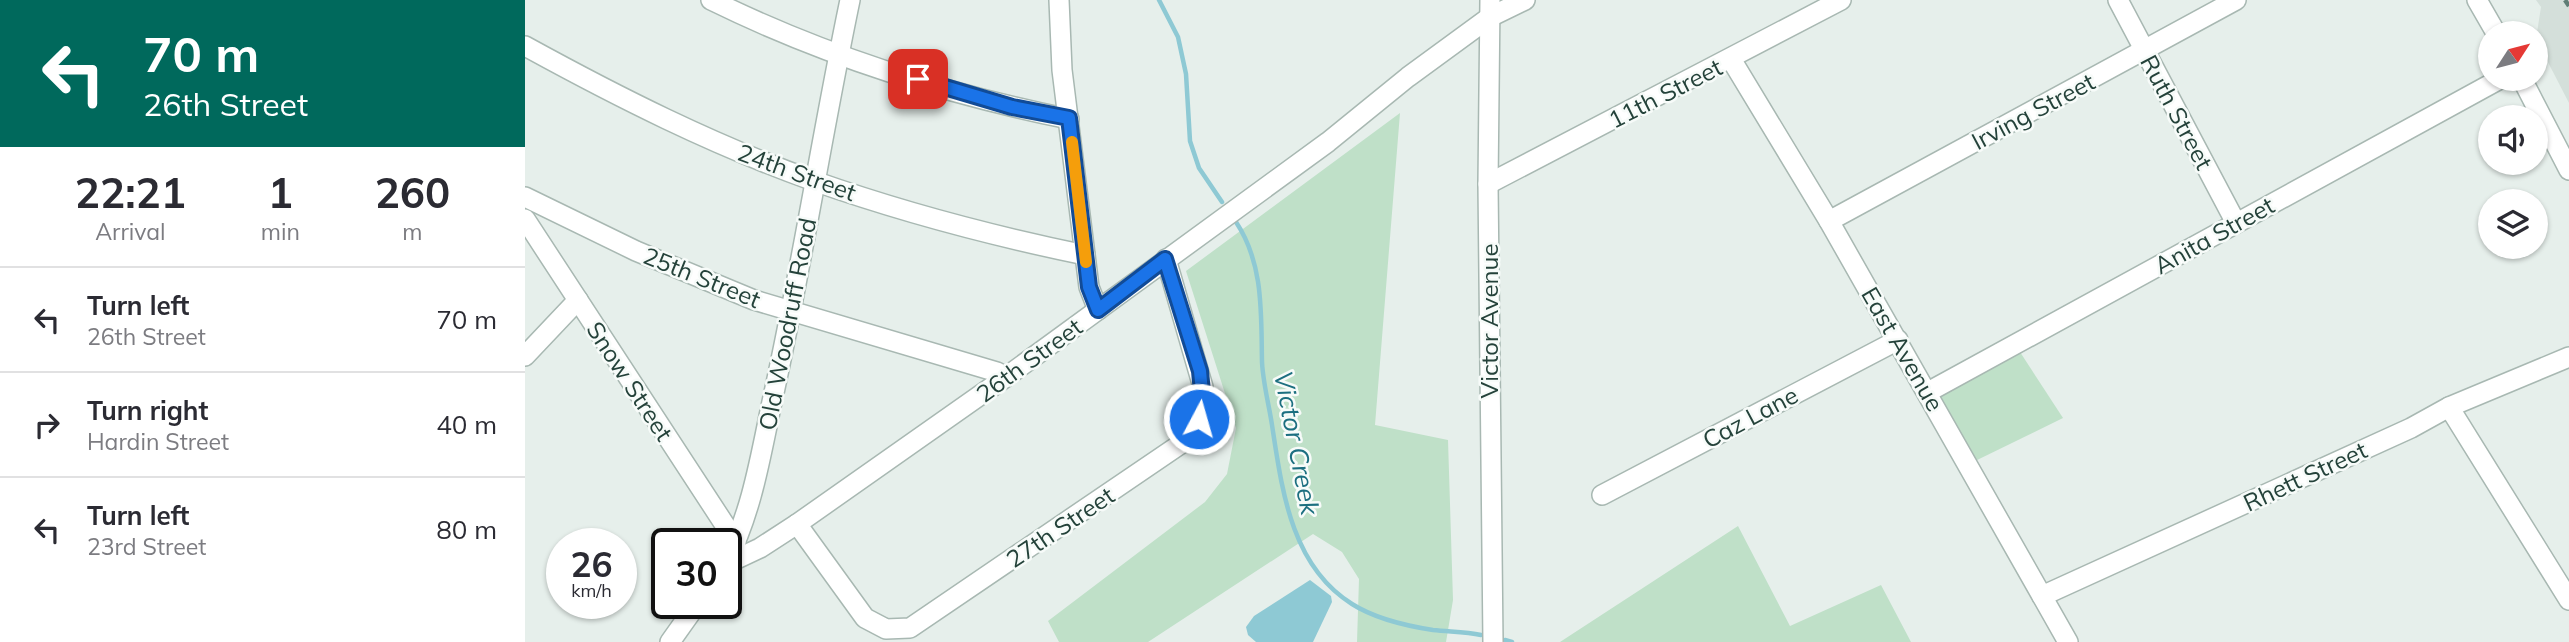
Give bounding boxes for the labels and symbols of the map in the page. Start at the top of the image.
north arrow [2478,21,2548,91]
pin [888,49,948,109]
street label: Ruth Street [2134,50,2220,174]
street label: 11th Street [1603,52,1727,134]
street label: Irving Street [1966,66,2100,156]
street label: 24th Street [734,137,860,207]
street label: Anita Street [2149,190,2279,280]
street label: Old Woodruff Road [752,215,822,433]
street label: 25th Street [639,240,765,314]
street label: Victor Avenue [1474,244,1504,398]
street label: East Avenue [1855,282,1951,416]
street label: 26th Street [970,311,1088,409]
street label: Snow Street [580,316,680,446]
water label: Victor Creek [1267,368,1327,518]
street label: Caz Lane [1697,379,1803,455]
position arrow [1162,382,1236,456]
street label: Rhett Street [2238,434,2372,518]
street label: 27th Street [1000,480,1120,574]
speed limit sign: 30 [651,528,742,619]

